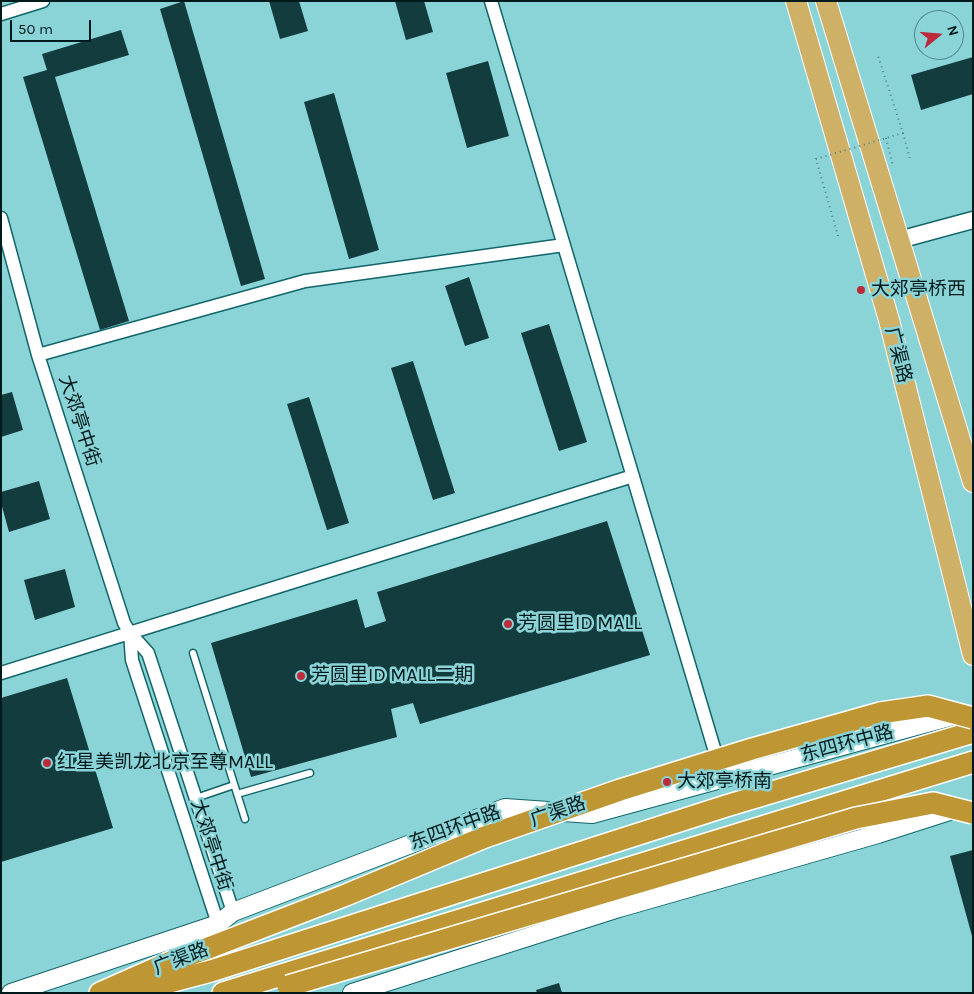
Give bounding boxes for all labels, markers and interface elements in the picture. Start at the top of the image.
scale bar [12,10,94,42]
north arrow [914,10,964,60]
text: 50 m [18,20,53,38]
text: N [943,23,962,38]
place label: 大郊亭桥西 [871,279,966,301]
marker: 大郊亭桥西 [855,284,867,296]
street label: 广渠路 [880,325,916,385]
street label: 大郊亭中街 [53,372,105,470]
place label: 芳圆里ID MALL [518,613,642,635]
marker: 芳圆里ID MALL [502,618,514,630]
place label: 芳圆里ID MALL二期 [311,665,473,687]
marker: 芳圆里ID MALL二期 [295,670,307,682]
street label: 东四环中路 [798,721,896,767]
place label: 红星美凯龙北京至尊MALL [57,752,273,774]
marker: 红星美凯龙北京至尊MALL [41,757,53,769]
place label: 大郊亭桥南 [677,771,772,793]
marker: 大郊亭桥南 [661,776,673,788]
street label: 广渠路 [527,792,589,832]
street label: 大郊亭中街 [185,796,237,894]
street label: 东四环中路 [406,801,504,855]
street label: 广渠路 [150,938,212,980]

